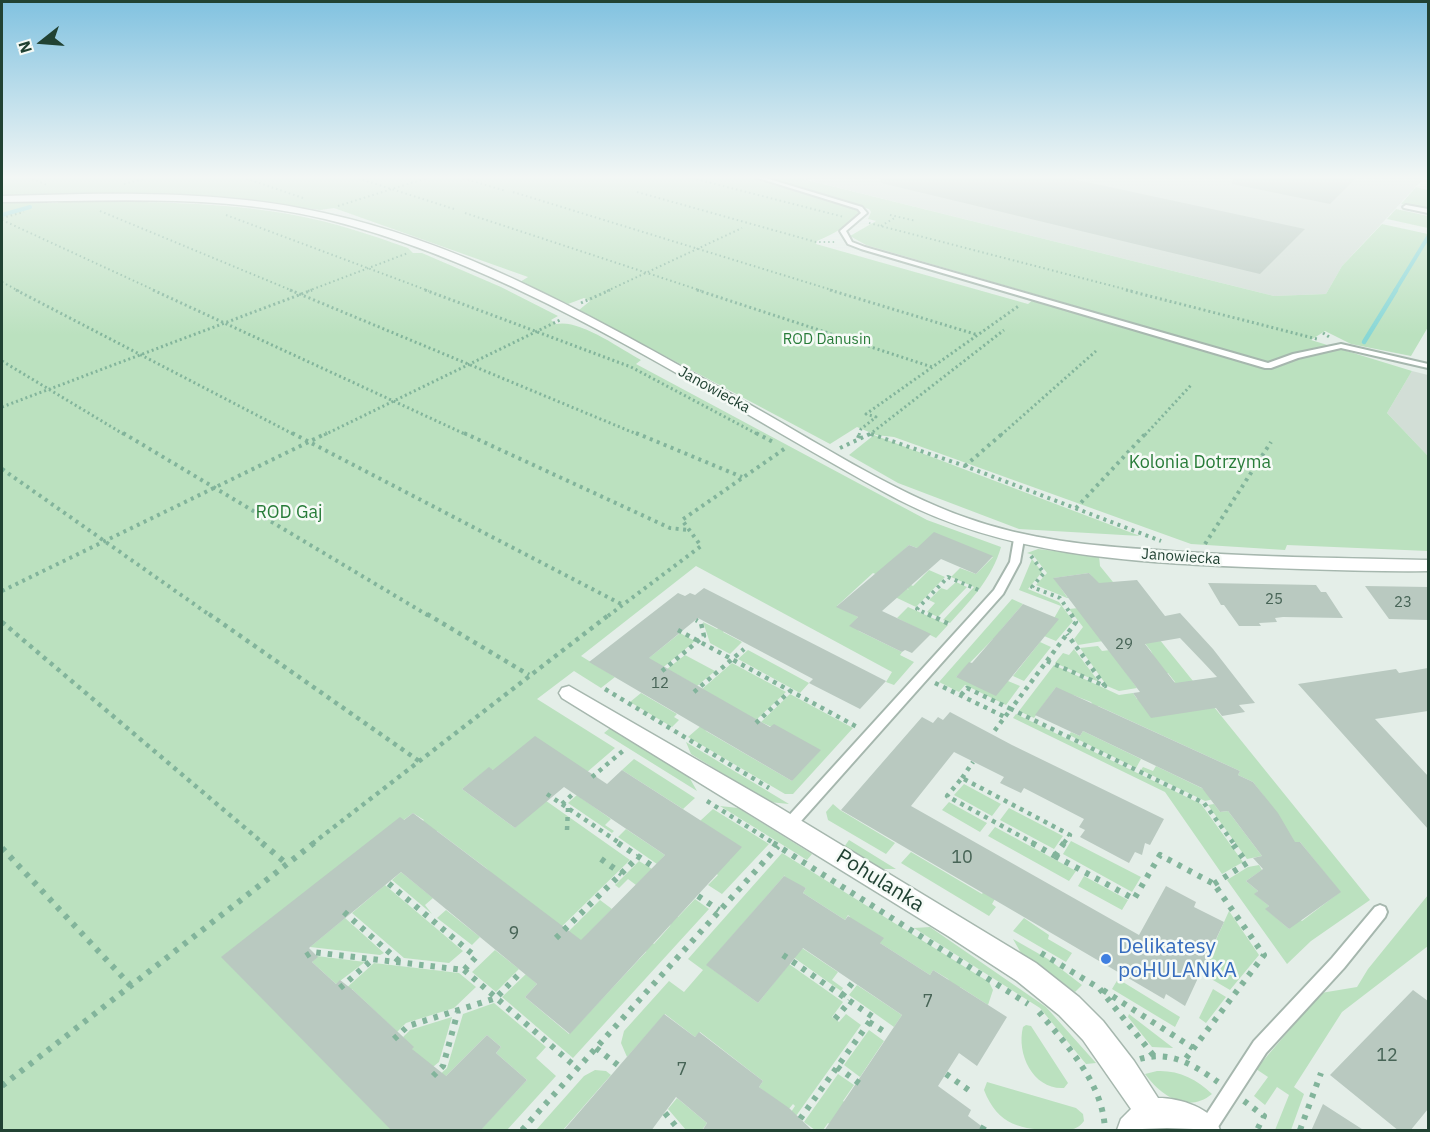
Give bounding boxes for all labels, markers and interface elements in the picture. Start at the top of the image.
north arrow [12,12,72,72]
text: N [14,39,36,56]
park label: ROD Danusin [783,331,871,349]
street label: Janowiecka [675,363,753,417]
park label: Kolonia Dotrzyma [1129,452,1271,474]
park label: ROD Gaj [255,502,323,524]
street label: Janowiecka [1141,545,1221,569]
house number: 25 [1265,591,1283,609]
house number: 23 [1394,594,1412,612]
house number: 29 [1115,636,1133,654]
house number: 12 [651,675,669,693]
street label: Pohulanka [831,844,929,918]
house number: 10 [951,847,973,869]
house number: 9 [509,923,519,945]
place label: Delikatesy poHULANKA [1118,934,1237,984]
marker: Delikatesy poHULANKA [1099,952,1113,966]
house number: 7 [923,991,933,1013]
house number: 12 [1376,1045,1398,1067]
house number: 7 [677,1059,687,1081]

